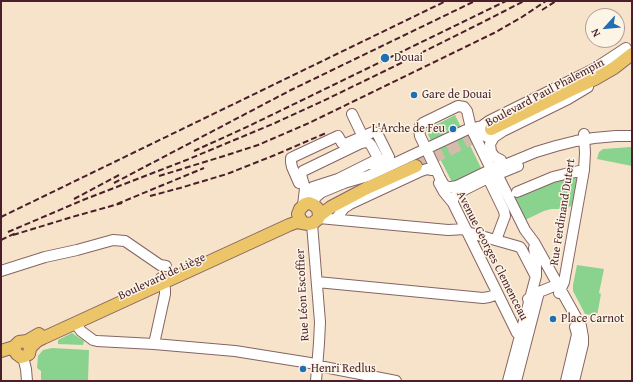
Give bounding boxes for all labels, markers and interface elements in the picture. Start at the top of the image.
north arrow [585,8,625,48]
text: N [586,26,604,40]
place label: Douai [394,51,423,65]
marker: Douai [379,52,391,64]
street label: Boulevard Paul Phalempin [483,56,607,130]
place label: Gare de Douai [422,88,491,102]
marker: Gare de Douai [409,90,419,100]
place label: L'Arche de Feu [372,122,445,136]
marker: L'Arche de Feu [448,124,458,134]
street label: Rue Ferdinand Dutert [547,157,579,267]
street label: Avenue Georges Clemenceau [453,189,531,323]
street label: Rue Léon Escoffier [293,248,313,342]
street label: Boulevard de Liège [116,250,208,304]
place label: Place Carnot [561,312,624,326]
marker: Place Carnot [548,314,558,324]
place label: Henri Redlus [311,362,376,376]
marker: Henri Redlus [298,364,308,374]

